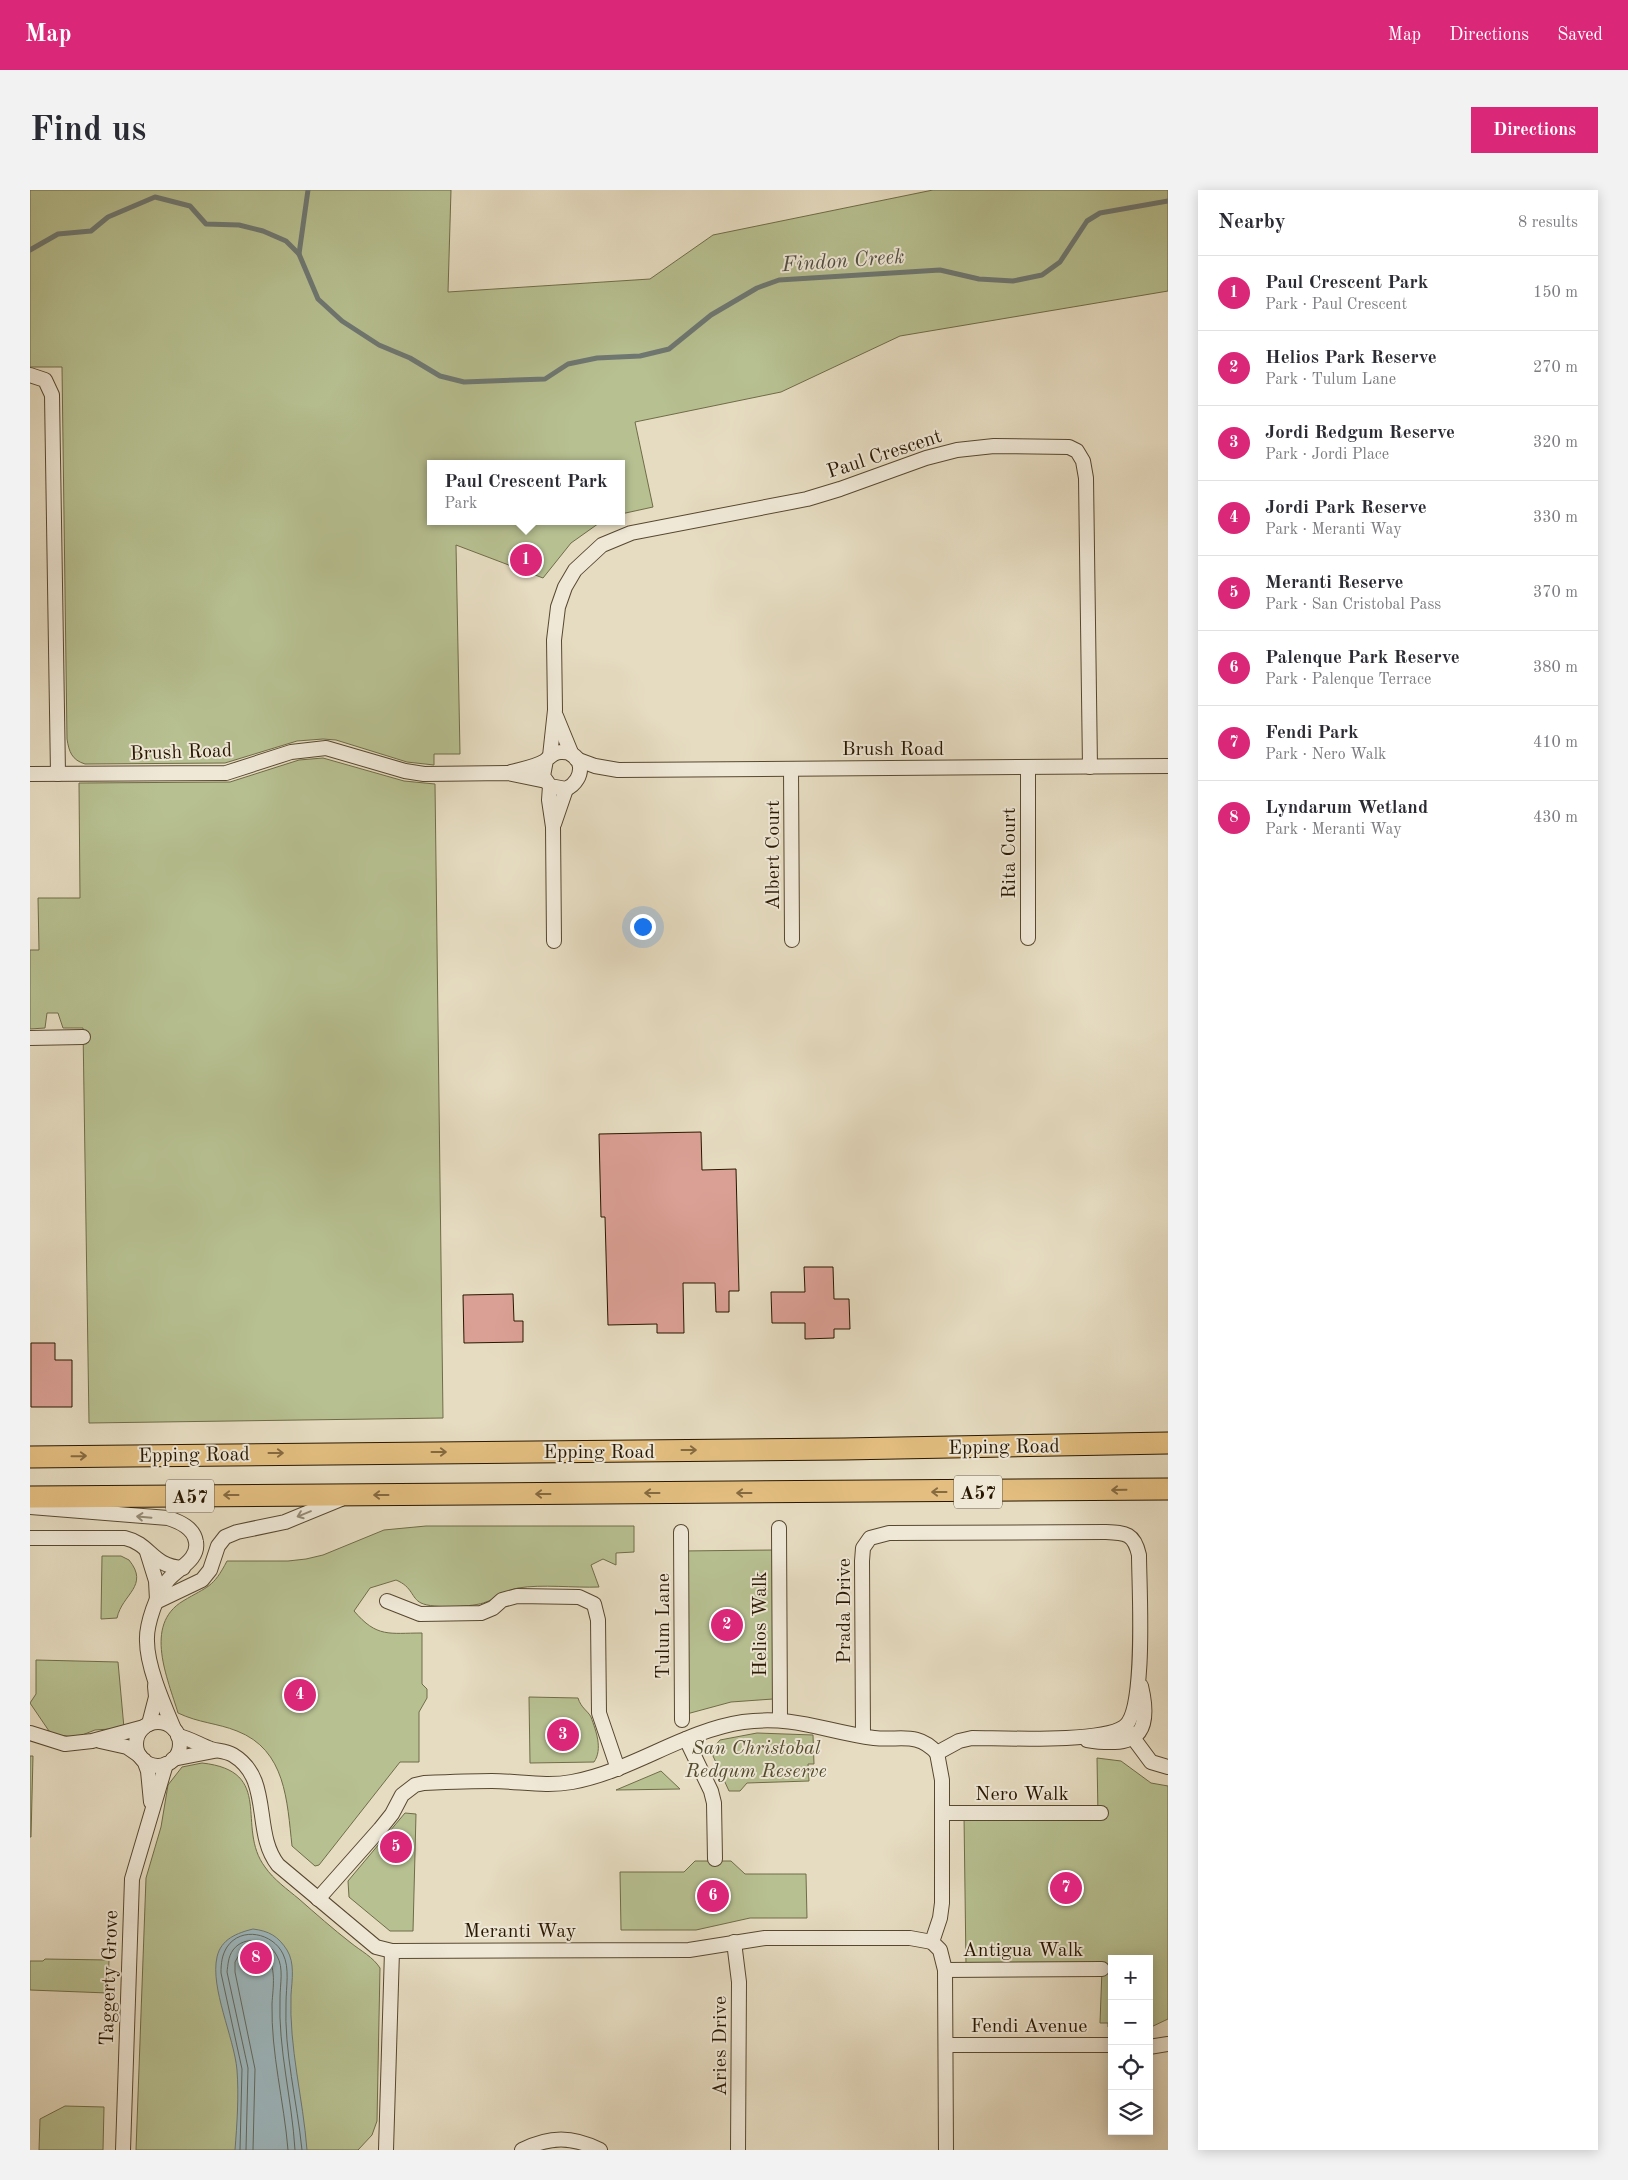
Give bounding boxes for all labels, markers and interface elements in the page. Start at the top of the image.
text: Map [25,23,72,47]
text: Map [1388,26,1421,44]
text: Directions [1449,26,1529,44]
text: Saved [1557,26,1603,44]
button: Directions [1471,107,1598,153]
text: Find us [30,113,146,148]
text: Nearby [1218,212,1286,233]
text: 8 results [1518,215,1578,231]
water label: Findon Creek [780,247,905,276]
text: Paul Crescent Park [1265,274,1428,293]
text: 1 [1229,285,1239,301]
text: 150 m [1533,285,1578,301]
text: Park · Paul Crescent [1265,297,1407,313]
text: Helios Park Reserve [1265,349,1437,368]
text: 2 [1229,360,1239,376]
text: 270 m [1533,360,1578,376]
text: Park · Tulum Lane [1265,372,1396,388]
text: Jordi Redgum Reserve [1265,424,1455,443]
street label: Paul Crescent [825,427,945,483]
text: 3 [1229,435,1239,451]
text: 320 m [1533,435,1578,451]
text: Park · Jordi Place [1265,447,1389,463]
popup [427,460,625,525]
text: Paul Crescent Park [444,473,608,492]
text: Park [444,496,477,512]
text: Jordi Park Reserve [1265,499,1427,518]
text: 4 [1229,510,1239,526]
text: 330 m [1533,510,1578,526]
text: Park · Meranti Way [1265,522,1402,538]
pin: 1 [510,541,542,579]
text: Meranti Reserve [1265,574,1403,593]
text: 5 [1229,585,1239,601]
text: 370 m [1533,585,1578,601]
text: Park · San Cristobal Pass [1265,597,1441,613]
text: Palenque Park Reserve [1265,649,1460,668]
text: 6 [1229,660,1239,676]
text: 380 m [1533,660,1578,676]
text: Park · Palenque Terrace [1265,672,1431,688]
text: Fendi Park [1265,724,1359,743]
text: 7 [1229,735,1239,751]
text: 410 m [1533,735,1578,751]
street label: Brush Road [842,740,944,760]
street label: Brush Road [130,741,233,765]
text: Park · Nero Walk [1265,747,1386,763]
text: Lyndarum Wetland [1265,799,1428,818]
street label: Albert Court [764,800,784,910]
street label: Rita Court [1000,807,1020,899]
text: 8 [1229,810,1239,826]
text: 430 m [1533,810,1578,826]
text: Park · Meranti Way [1265,822,1402,838]
your location [630,914,656,940]
street label: Epping Road [948,1437,1060,1459]
street label: Epping Road [543,1443,655,1463]
street label: Epping Road [138,1445,250,1467]
one-way arrow [680,1445,696,1455]
one-way arrow [430,1447,446,1457]
one-way arrow [268,1449,284,1458]
one-way arrow [70,1452,86,1461]
road number: A57 [954,1475,1002,1508]
road number: A57 [166,1480,214,1512]
one-way arrow [1112,1485,1128,1495]
one-way arrow [932,1487,948,1497]
one-way arrow [736,1488,752,1498]
one-way arrow [535,1489,552,1499]
one-way arrow [644,1489,660,1498]
one-way arrow [223,1490,239,1500]
one-way arrow [373,1490,389,1500]
one-way arrow [297,1510,312,1519]
one-way arrow [136,1512,152,1521]
street label: Prada Drive [835,1558,855,1664]
street label: Helios Walk [751,1571,771,1677]
street label: Tulum Lane [654,1573,674,1679]
pin: 2 [711,1606,743,1644]
pin: 4 [284,1676,316,1714]
pin: 3 [547,1716,579,1754]
park label: San Christobal Redgum Reserve [684,1739,827,1782]
street label: Nero Walk [975,1785,1069,1805]
pin: 5 [380,1828,412,1866]
pin: 7 [1050,1869,1082,1907]
pin: 6 [697,1877,729,1915]
street label: Taggerty Grove [98,1910,122,2046]
street label: Meranti Way [464,1922,577,1942]
pin: 8 [240,1939,272,1977]
street label: Antigua Walk [963,1941,1083,1961]
map controls [1108,1955,1153,2135]
button: + [1108,1955,1153,2000]
street label: Aries Drive [711,1996,731,2096]
button: − [1108,2000,1153,2045]
street label: Fendi Avenue [970,2017,1088,2037]
button: locate [1108,2045,1153,2090]
button: layers [1108,2090,1153,2135]

